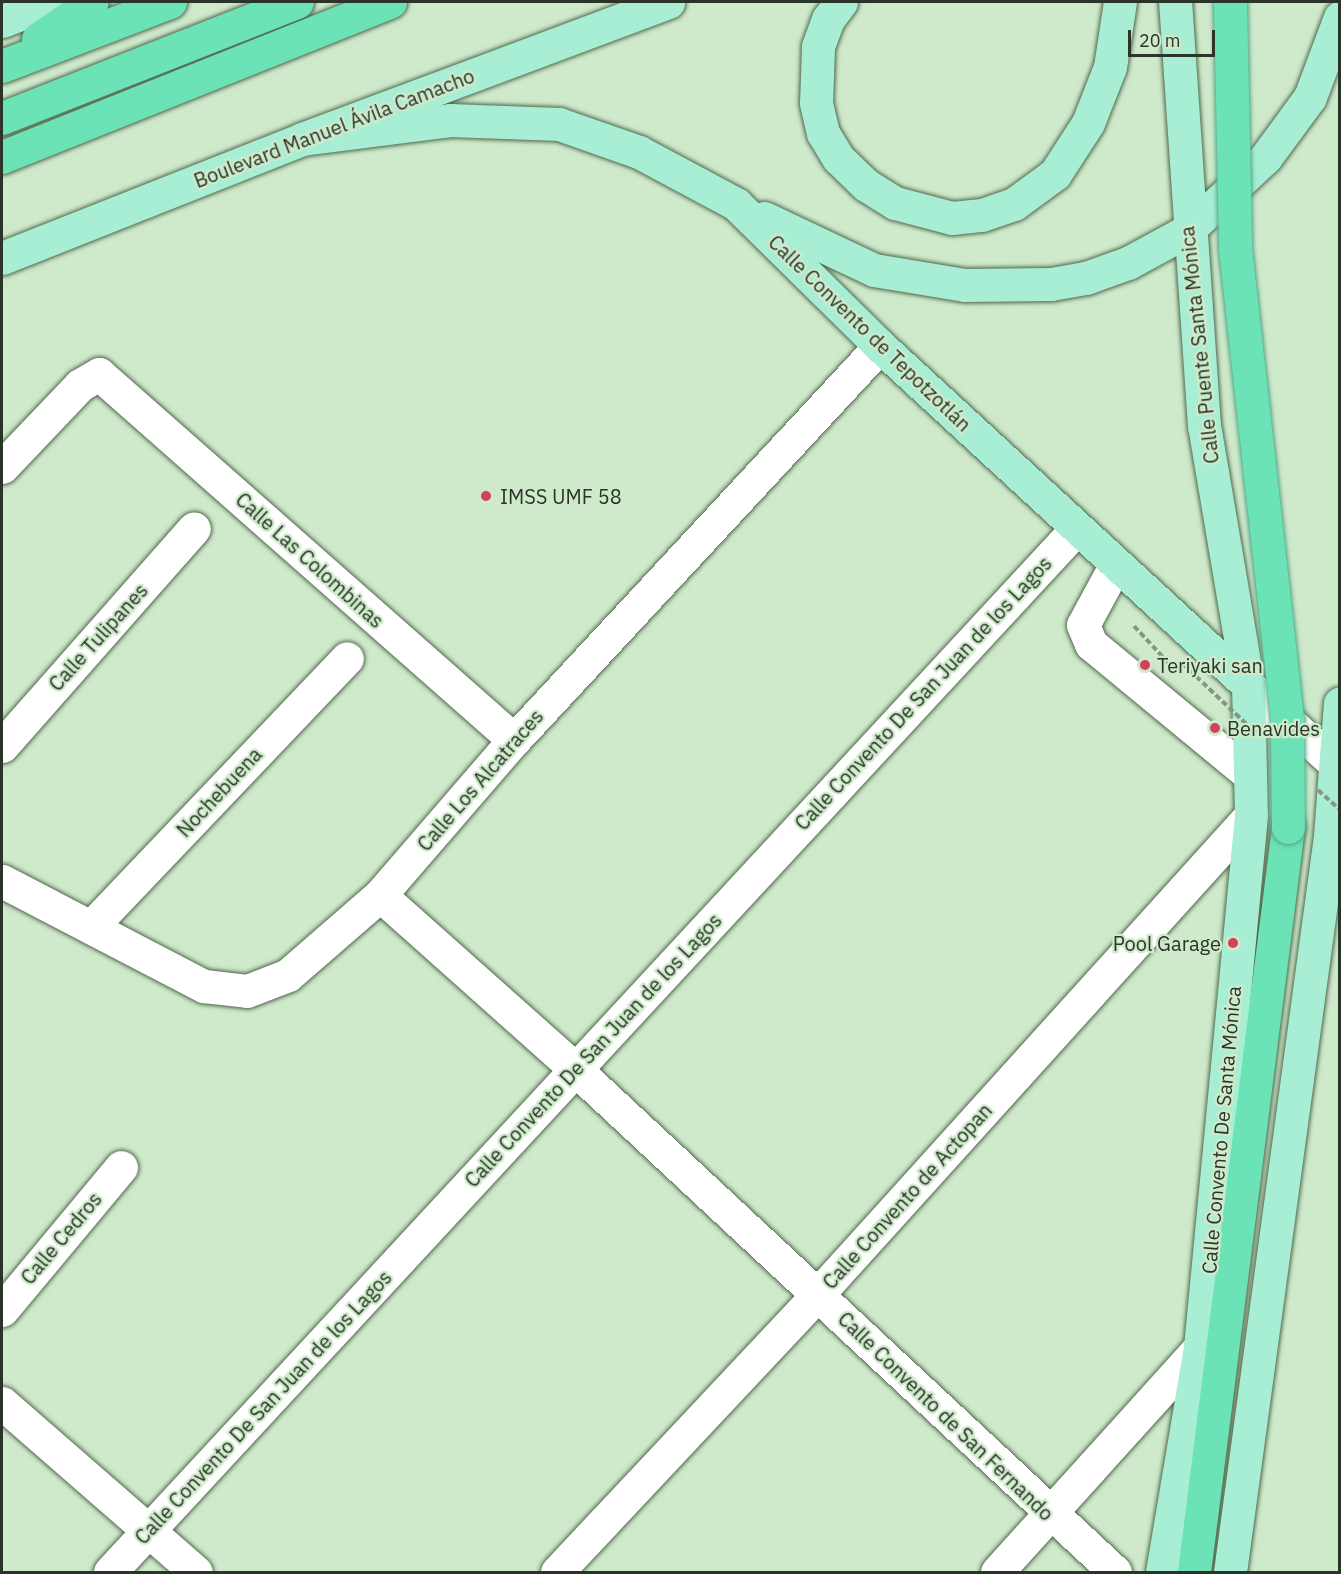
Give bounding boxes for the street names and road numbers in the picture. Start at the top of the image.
street label: Boulevard Manuel Ávila Camacho [190,63,478,193]
street label: Calle Puente Santa Mónica [1175,225,1223,465]
street label: Calle Convento de Tepotzotlán [764,230,976,436]
street label: Calle Las Colombinas [231,487,389,633]
street label: Calle Convento De San Juan de los Lagos [790,551,1056,835]
street label: Calle Tulipanes [44,578,152,696]
street label: Calle Los Alcatraces [412,704,548,856]
street label: Nochebuena [171,742,267,842]
street label: Calle Convento De San Juan de los Lagos [460,908,726,1192]
street label: Calle Convento De Santa Mónica [1196,985,1246,1275]
street label: Calle Convento de Actopan [817,1098,997,1294]
street label: Calle Cedros [16,1187,106,1289]
street label: Calle Convento De San Juan de los Lagos [130,1265,396,1549]
street label: Calle Convento de San Fernando [833,1307,1059,1525]

